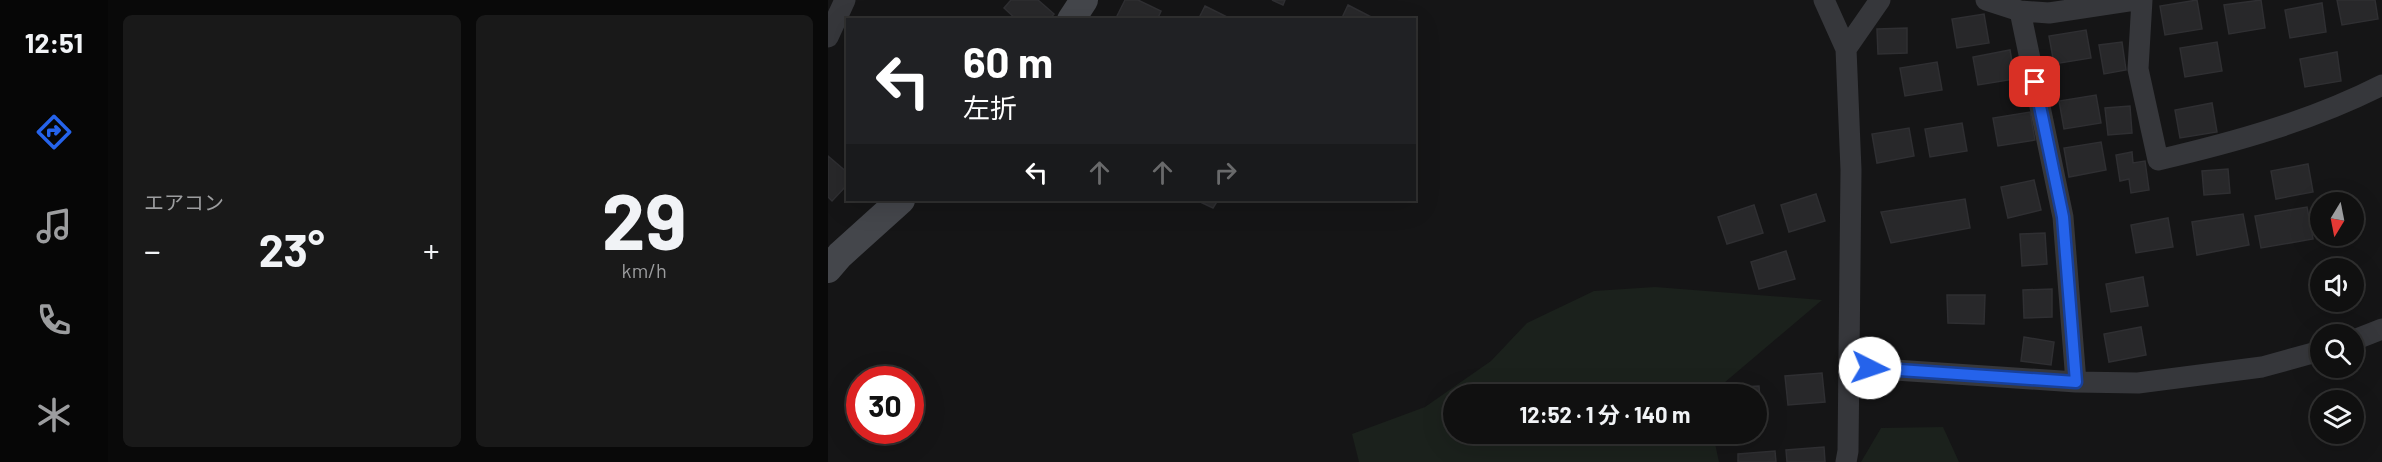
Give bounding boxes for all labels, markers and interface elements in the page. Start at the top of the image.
text: 12:51 [25,26,83,58]
text: 60 m [963,36,1053,86]
icon: left [864,42,942,120]
pin [2009,56,2060,107]
icon: arrive [2018,65,2051,98]
text: 左折 [963,91,1017,123]
icon: directions [33,111,75,153]
icon: left [1020,156,1053,189]
icon: ahead [1083,156,1116,189]
icon: ahead [1146,156,1179,189]
icon: right [1209,156,1242,189]
text: 29 [602,172,687,266]
text: エアコン [144,190,224,214]
north arrow [2310,192,2364,246]
map controls [2310,192,2364,444]
icon: music [33,205,75,247]
text: 23° [259,222,325,276]
text: − [144,230,161,270]
text: + [423,230,439,270]
text: km/h [622,258,667,282]
button: sound [2310,258,2364,312]
icon: phone [33,299,75,341]
button: search [2310,324,2364,378]
position arrow [1838,336,1902,400]
speed limit sign: 30 [846,366,924,444]
button: layers [2310,390,2364,444]
icon: climate [33,394,75,436]
text: 12:52 · 1 分 · 140 m [1520,401,1690,427]

